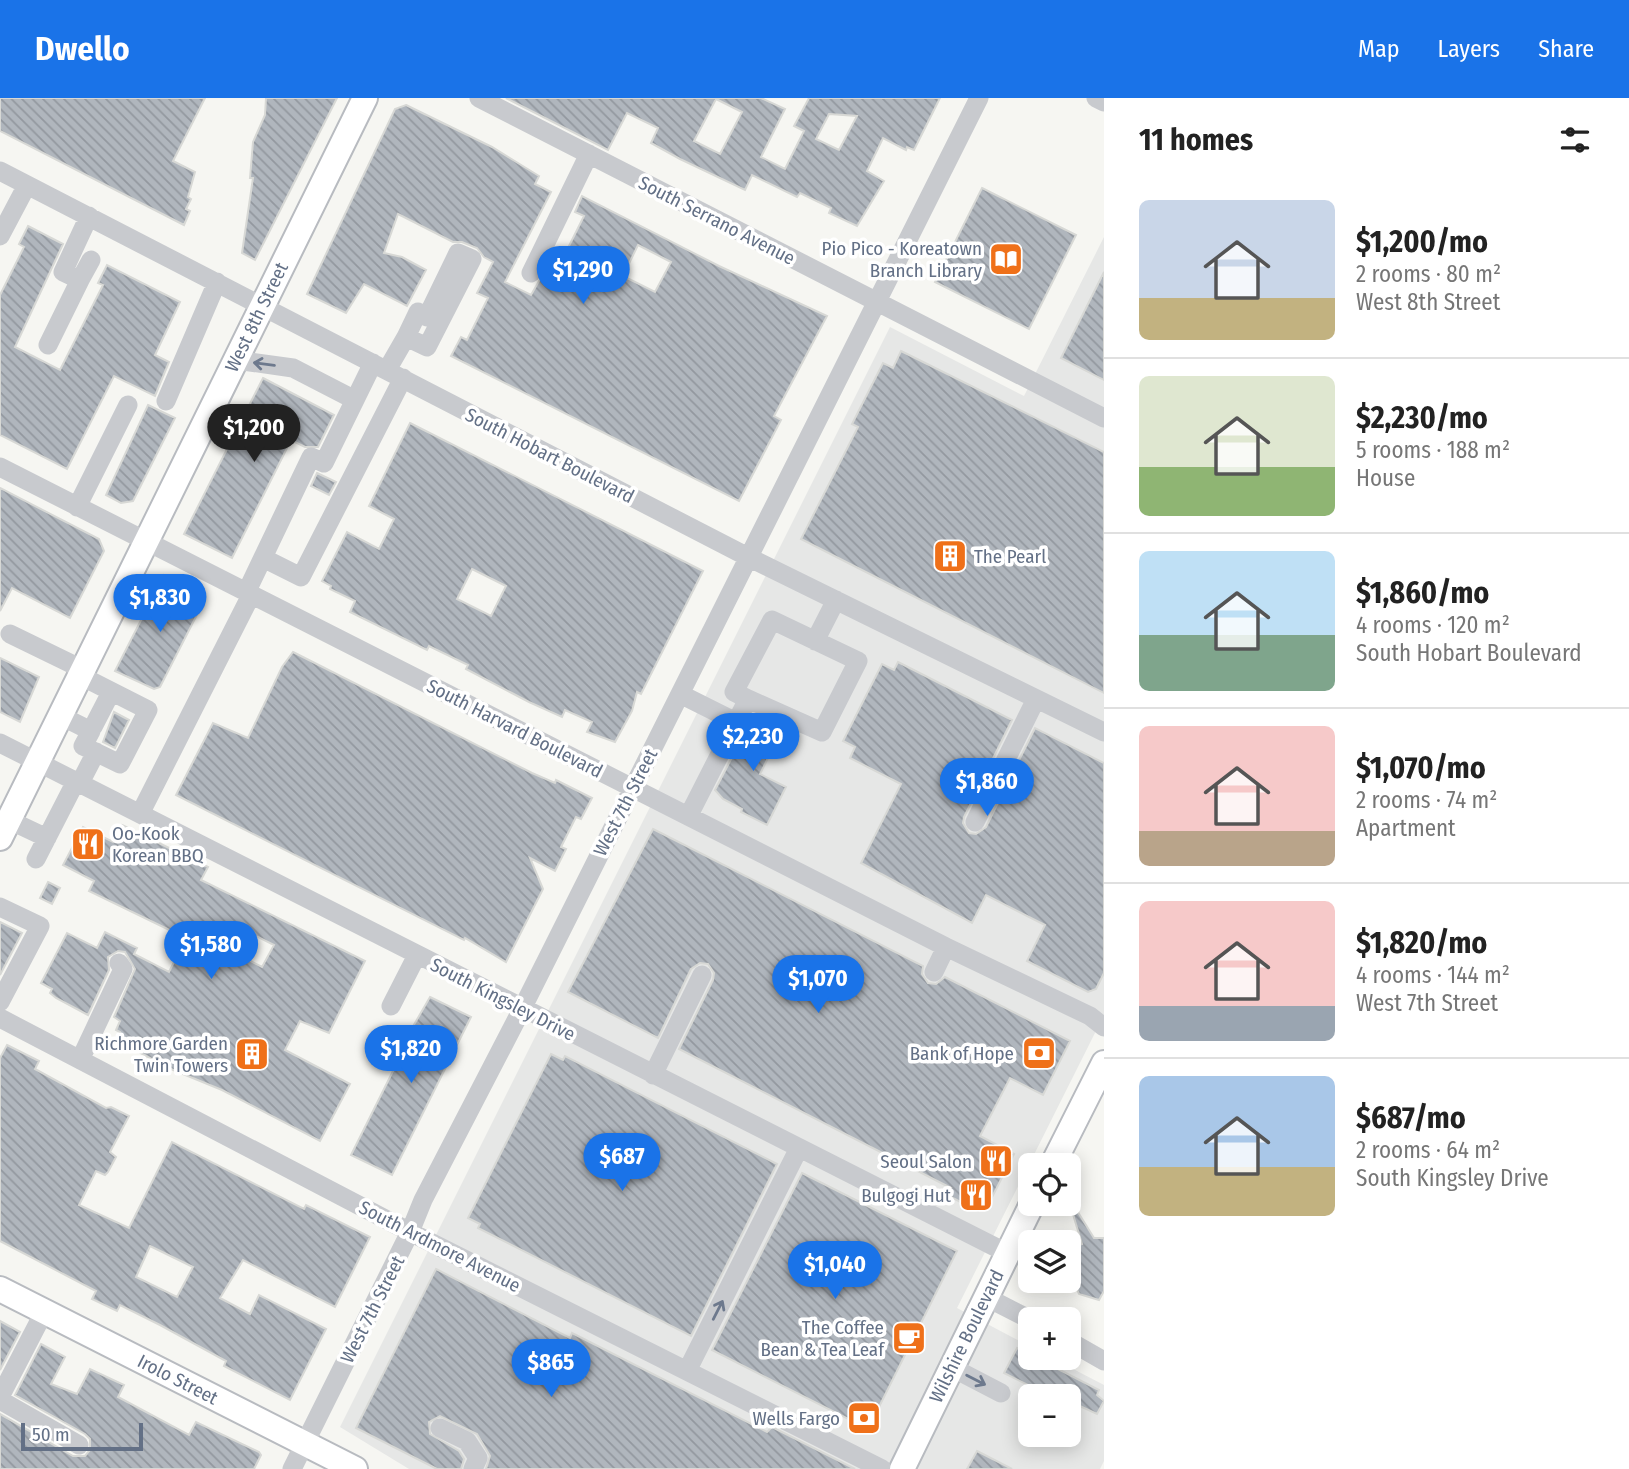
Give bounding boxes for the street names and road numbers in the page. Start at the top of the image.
street label: South Serrano Avenue [635,171,799,270]
street label: West 8th Street [220,258,293,376]
street label: South Hobart Boulevard [461,403,638,508]
street label: South Harvard Boulevard [423,674,606,783]
street label: West 7th Street [589,744,663,860]
street label: South Kingsley Drive [427,953,579,1046]
street label: South Ardmore Avenue [355,1196,524,1297]
street label: West 7th Street [336,1251,410,1367]
street label: Wilshire Boulevard [924,1266,1009,1407]
street label: Irolo Street [134,1349,223,1410]

